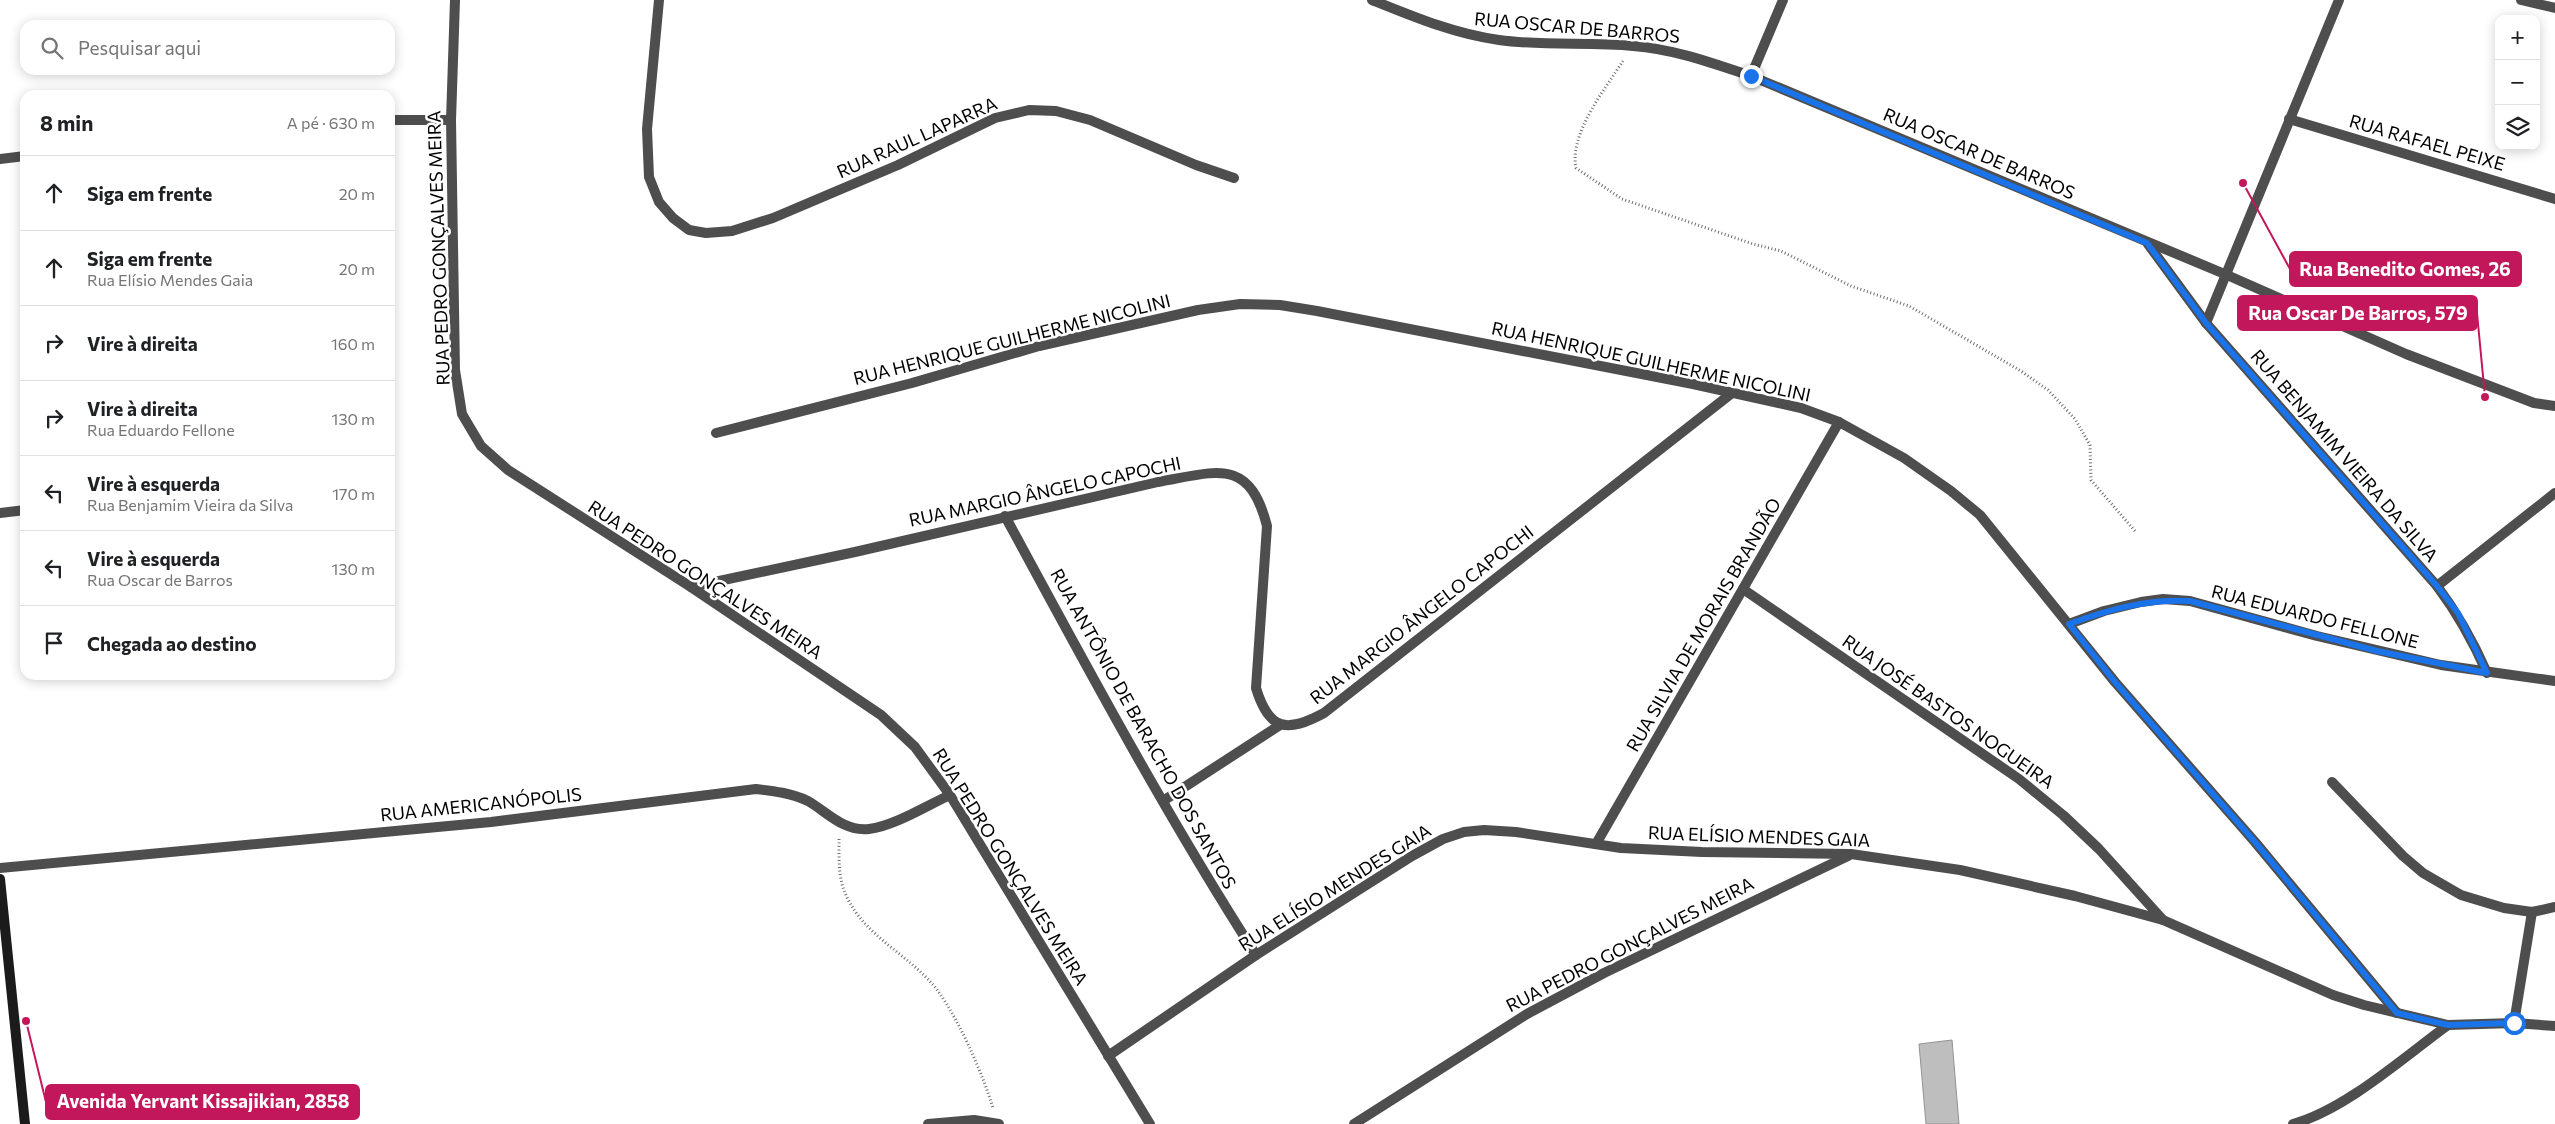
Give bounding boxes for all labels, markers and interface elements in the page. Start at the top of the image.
street label: RUA OSCAR DE BARROS [1473,7,1681,47]
map controls [2495,15,2540,150]
button: + [2495,15,2540,60]
search box [20,20,395,75]
icon: search [38,34,66,62]
text: Pesquisar aqui [78,36,201,59]
button: − [2495,60,2540,105]
route end [1740,65,1763,88]
street label: RUA RAUL LAPARRA [833,92,1000,182]
street label: RUA OSCAR DE BARROS [1880,103,2079,203]
button: layers [2495,105,2540,150]
street label: RUA RAFAEL PEIXE [2347,109,2508,175]
text: 8 min [40,110,93,135]
street label: RUA PEDRO GONÇALVES MEIRA [422,110,454,386]
text: A pé · 630 m [287,113,375,132]
icon: ahead [40,179,68,207]
text: Siga em frente [87,182,212,205]
text: 20 m [339,184,375,203]
text: Siga em frente [87,247,212,270]
callout: Rua Benedito Gomes, 26 [2290,252,2521,286]
icon: ahead [40,254,68,282]
text: Rua Benedito Gomes, 26 [2299,257,2511,280]
text: 20 m [339,259,375,278]
text: Rua Elísio Mendes Gaia [87,270,253,289]
street label: RUA HENRIQUE GUILHERME NICOLINI [851,289,1173,389]
callout: Rua Oscar De Barros, 579 [2238,296,2477,330]
text: Rua Oscar De Barros, 579 [2248,301,2468,324]
street label: RUA HENRIQUE GUILHERME NICOLINI [1490,316,1813,406]
icon: right [40,329,68,357]
text: Vire à direita [87,332,198,355]
text: 160 m [331,334,375,353]
street label: RUA BENJAMIM VIEIRA DA SILVA [2247,345,2443,566]
text: Vire à direita [87,397,198,420]
icon: right [40,404,68,432]
text: 130 m [332,409,375,428]
text: Rua Eduardo Fellone [87,420,235,439]
street label: RUA MARGIO ÂNGELO CAPOCHI [907,451,1183,531]
text: Vire à esquerda [87,472,220,495]
icon: left [40,479,68,507]
text: 170 m [332,484,375,503]
street label: RUA SILVIA DE MORAIS BRANDÃO [1621,494,1785,755]
text: Rua Benjamim Vieira da Silva [87,495,293,514]
street label: RUA PEDRO GONÇALVES MEIRA [584,495,827,663]
street label: RUA MARGIO ÂNGELO CAPOCHI [1305,520,1538,708]
text: Vire à esquerda [87,547,220,570]
icon: left [40,554,68,582]
text: 130 m [332,559,375,578]
street label: RUA ANTÔNIO DE BARACHO DOS SANTOS [1046,565,1241,892]
text: Rua Oscar de Barros [87,570,233,589]
street label: RUA EDUARDO FELLONE [2209,580,2421,652]
icon: arrive [40,629,68,657]
street label: RUA JOSÉ BASTOS NOGUEIRA [1838,629,2059,793]
text: Chegada ao destino [87,632,257,655]
street label: RUA PEDRO GONÇALVES MEIRA [929,744,1093,989]
street label: RUA AMERICANÓPOLIS [379,782,583,826]
street label: RUA ELÍSIO MENDES GAIA [1234,819,1435,955]
street label: RUA ELÍSIO MENDES GAIA [1648,821,1871,851]
street label: RUA PEDRO GONÇALVES MEIRA [1502,872,1757,1016]
route start [2503,1012,2526,1035]
callout: Avenida Yervant Kissajikian, 2858 [46,1085,359,1119]
text: Avenida Yervant Kissajikian, 2858 [56,1089,350,1112]

